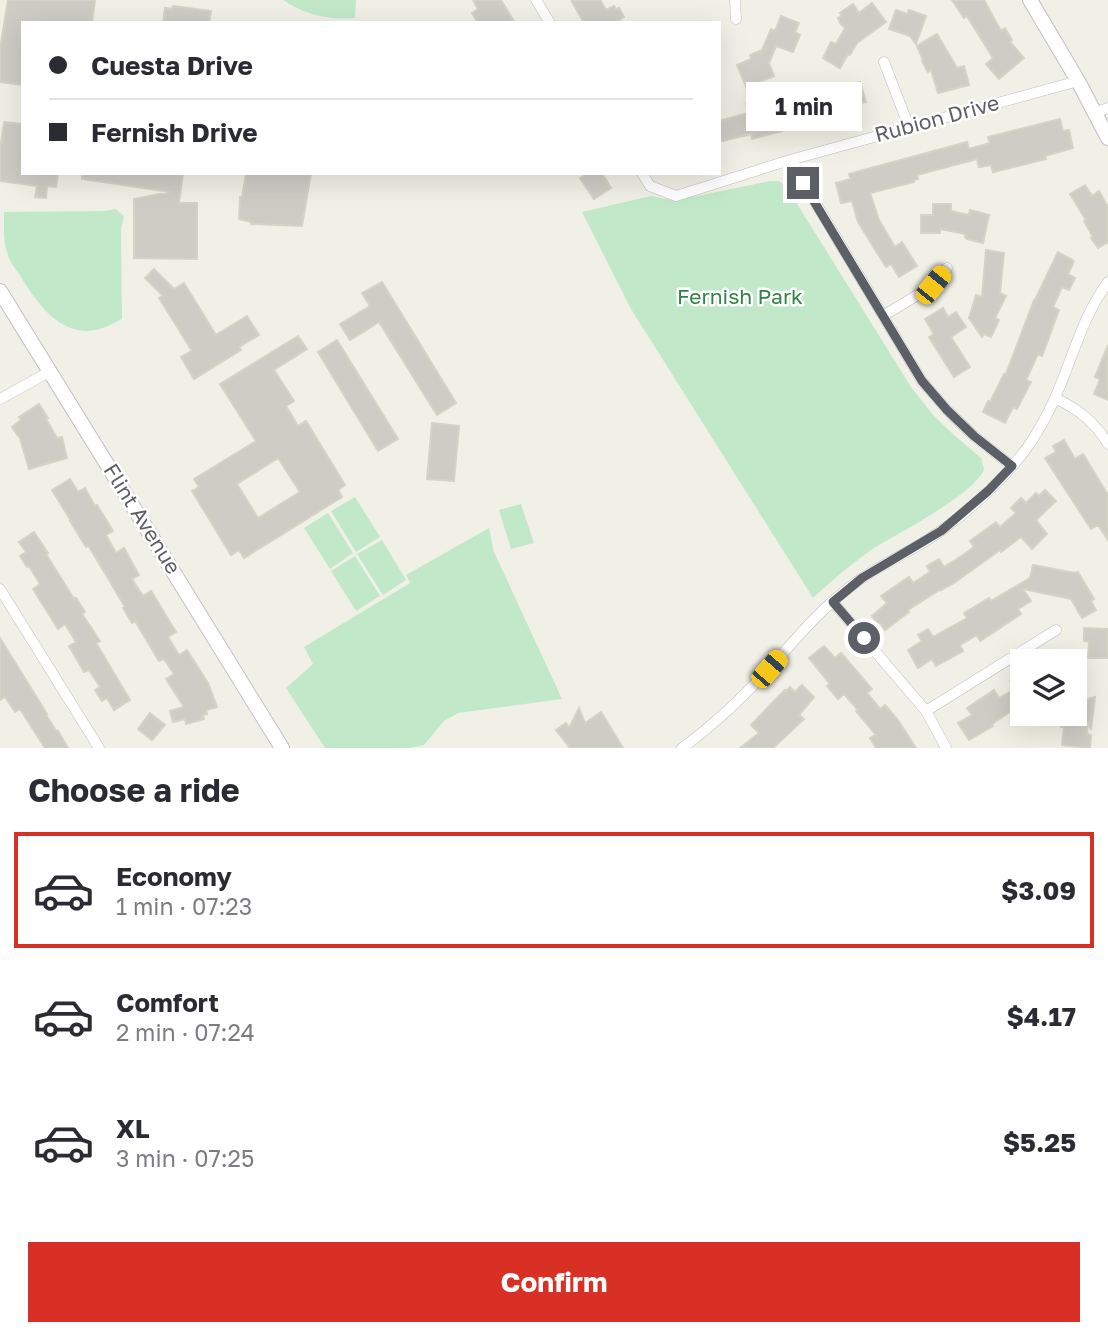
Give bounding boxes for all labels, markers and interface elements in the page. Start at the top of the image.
text: Cuesta Drive [91,50,253,81]
callout: 1 min [745,82,861,130]
street label: Rubion Drive [872,89,1002,147]
text: 1 min [775,92,833,120]
text: Fernish Drive [91,117,258,148]
route end [787,167,819,199]
car [912,262,955,308]
park label: Fernish Park [677,283,803,309]
street label: Flint Avenue [99,458,187,579]
route start [848,622,880,654]
car [748,646,791,692]
map controls [1010,649,1087,726]
button: layers [1010,649,1087,726]
text: Choose a ride [28,771,240,809]
icon: car [32,859,95,922]
text: Economy [116,861,232,892]
text: $3.09 [1001,875,1076,906]
text: 1 min · 07:23 [116,892,252,920]
icon: car [32,985,95,1048]
text: Comfort [116,987,219,1018]
text: $4.17 [1006,1001,1076,1032]
text: 2 min · 07:24 [116,1018,255,1046]
icon: car [32,1111,95,1174]
text: XL [116,1113,150,1144]
text: $5.25 [1003,1127,1076,1158]
text: 3 min · 07:25 [116,1144,254,1172]
button: Confirm [28,1242,1080,1322]

